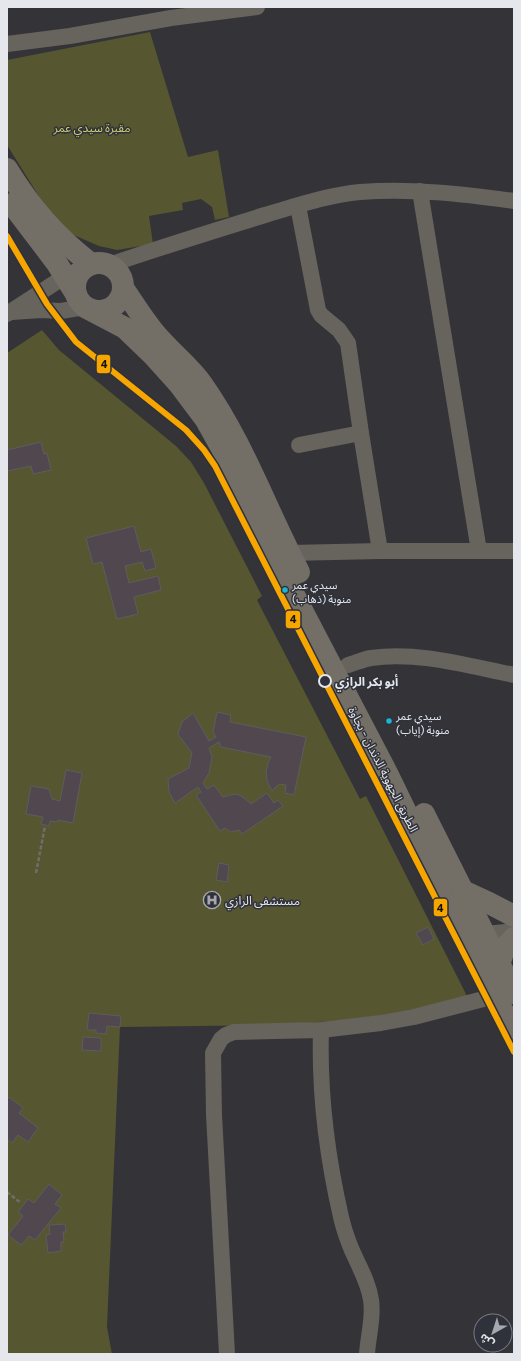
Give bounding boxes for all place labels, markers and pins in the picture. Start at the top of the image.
place label: سيدي عمر منوبة (ذهاب) [291,578,352,606]
marker: سيدي عمر منوبة (ذهاب) [280,585,290,595]
marker: أبو بكر الرازي [318,674,332,688]
place label: أبو بكر الرازي [335,674,398,692]
place label: سيدي عمر منوبة (إياب) [395,709,450,738]
marker: سيدي عمر منوبة (إياب) [384,716,394,726]
hospital icon: مستشفى الرازي [202,890,222,910]
place label: مستشفى الرازي [225,893,300,911]

